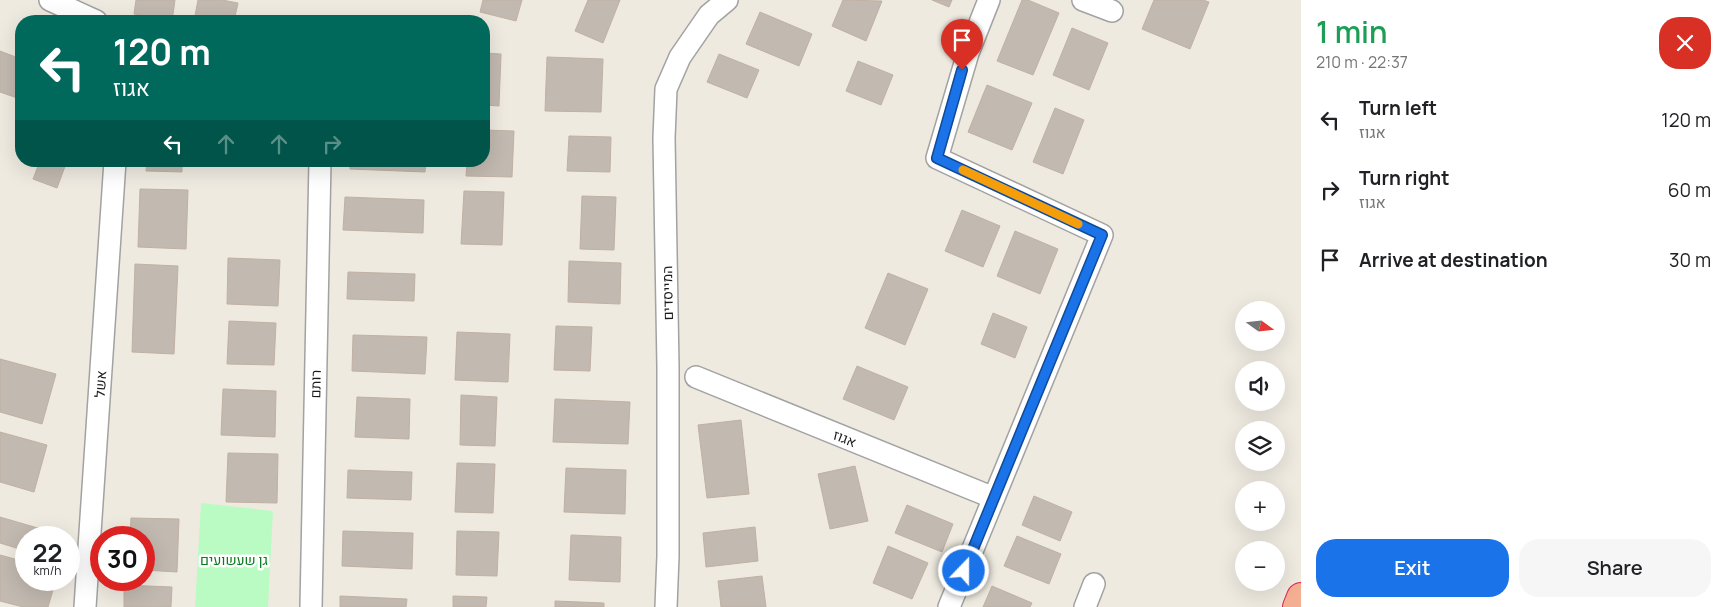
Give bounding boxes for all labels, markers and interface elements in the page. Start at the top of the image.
text: 1 min [1316,11,1388,52]
button: close [1659,17,1711,69]
pin [941,19,983,70]
icon: arrive [948,26,976,54]
text: 120 m [113,28,211,76]
icon: left [30,35,95,100]
text: 210 m · 22:37 [1316,51,1408,73]
text: אגוז [113,73,150,103]
text: Turn left [1359,95,1437,121]
icon: left [1316,106,1344,134]
text: 120 m [1661,107,1711,133]
text: אגוז [1359,121,1386,143]
icon: left [159,130,187,158]
icon: ahead [212,130,240,158]
icon: ahead [265,130,293,158]
icon: right [318,130,346,158]
text: Turn right [1359,165,1449,191]
icon: right [1316,176,1344,204]
text: 60 m [1668,177,1711,203]
text: אגוז [1359,191,1386,213]
icon: arrive [1316,246,1344,274]
text: Arrive at destination [1359,247,1548,273]
text: 30 m [1669,247,1711,273]
street label: המייסדים [657,265,677,321]
north arrow [1235,301,1285,351]
map controls [1235,301,1285,591]
button: sound [1235,361,1285,411]
street label: אשל [90,370,110,398]
street label: רותם [305,370,325,398]
button: layers [1235,421,1285,471]
street label: אגוז [831,425,859,451]
button: + [1235,481,1285,531]
speed limit sign: 30 [90,526,155,591]
text: 22 [33,535,62,570]
button: Exit [1316,539,1509,597]
button: Share [1519,539,1711,597]
button: − [1235,541,1285,591]
position arrow [937,544,989,596]
park label: גן שעשועים [200,550,268,569]
text: km/h [34,562,61,579]

